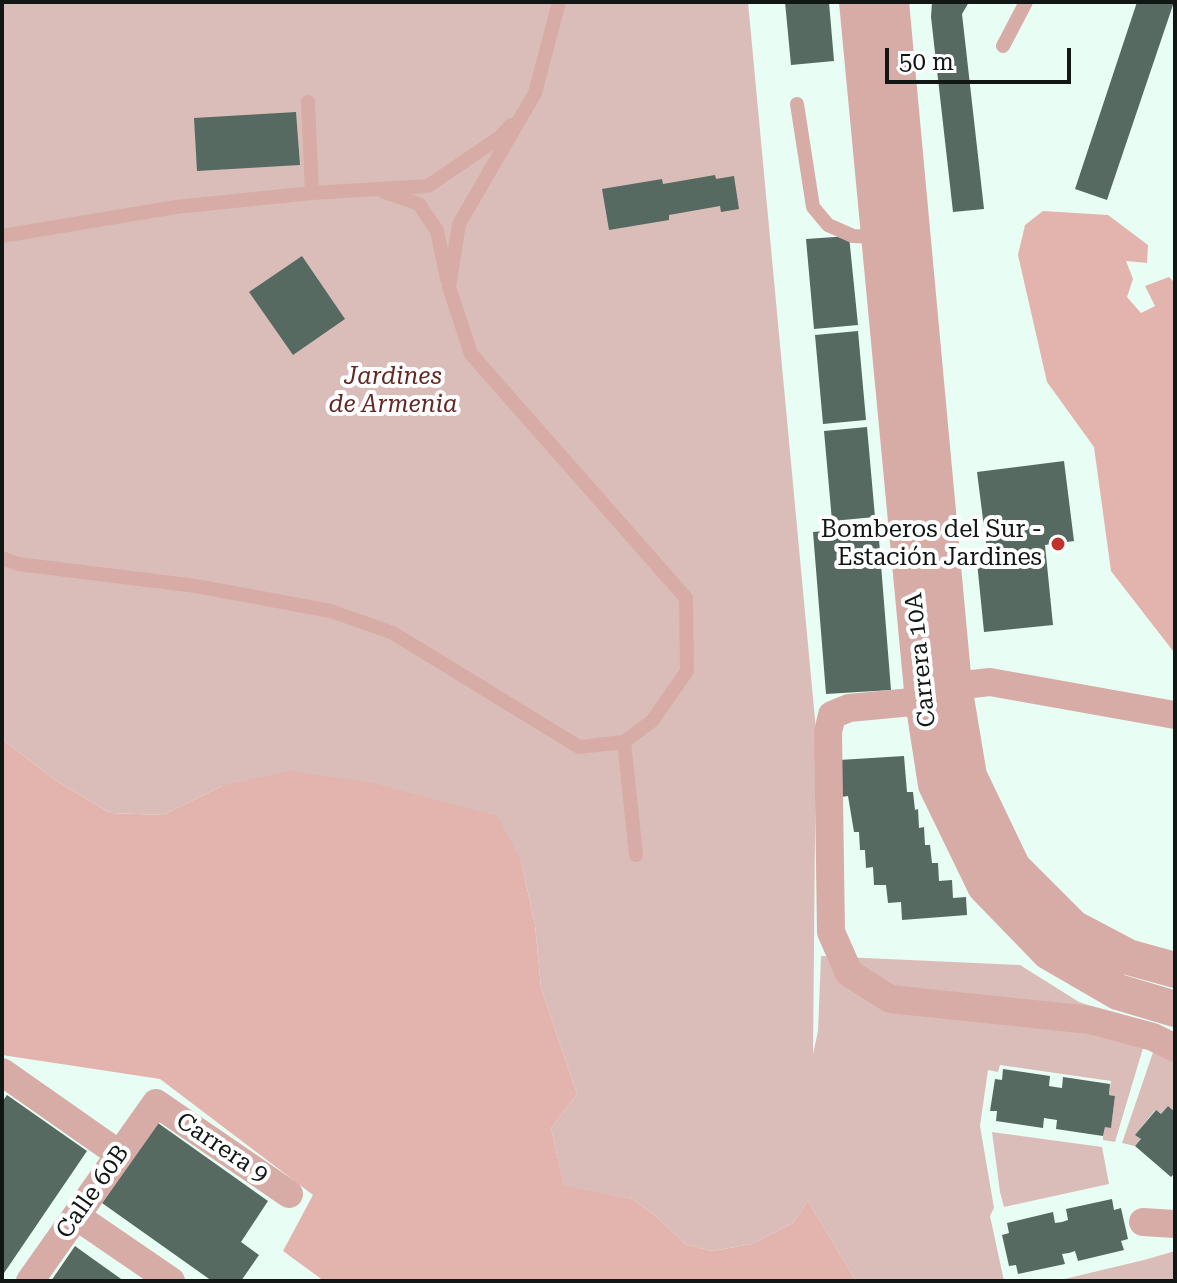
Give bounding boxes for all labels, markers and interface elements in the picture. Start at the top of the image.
scale bar [889,32,1075,82]
text: 50 m [899,48,954,76]
park label: Jardines de Armenia [328,363,458,419]
place label: Bomberos del Sur - Estación Jardines [821,516,1042,572]
marker: Bomberos del Sur - Estación Jardines [1049,535,1067,553]
street label: Carrera 10A [900,591,942,729]
street label: Carrera 9 [170,1107,274,1189]
street label: Calle 60B [50,1140,136,1244]

